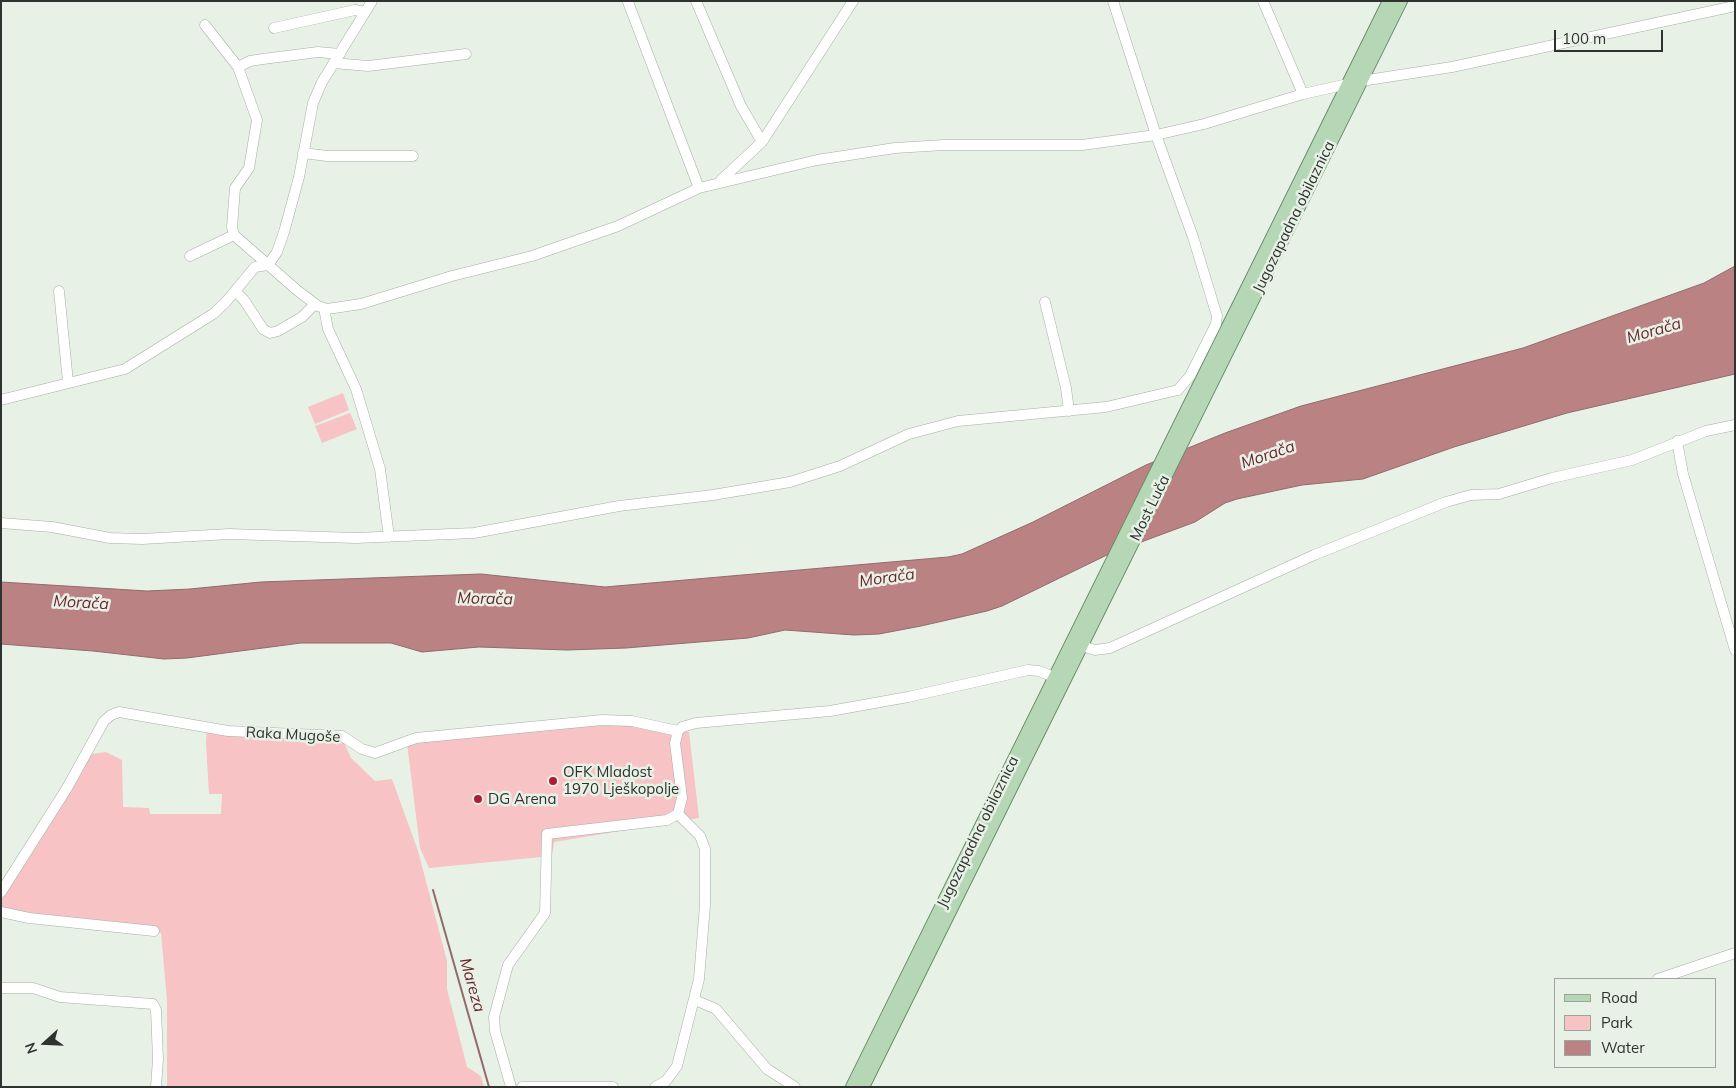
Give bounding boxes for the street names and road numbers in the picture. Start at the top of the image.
street label: Jugozapadna obilaznica [1249,138,1339,296]
street label: Most Luča [1126,472,1174,544]
street label: Raka Mugoše [245,724,341,746]
street label: Jugozapadna obilaznica [933,753,1023,911]

